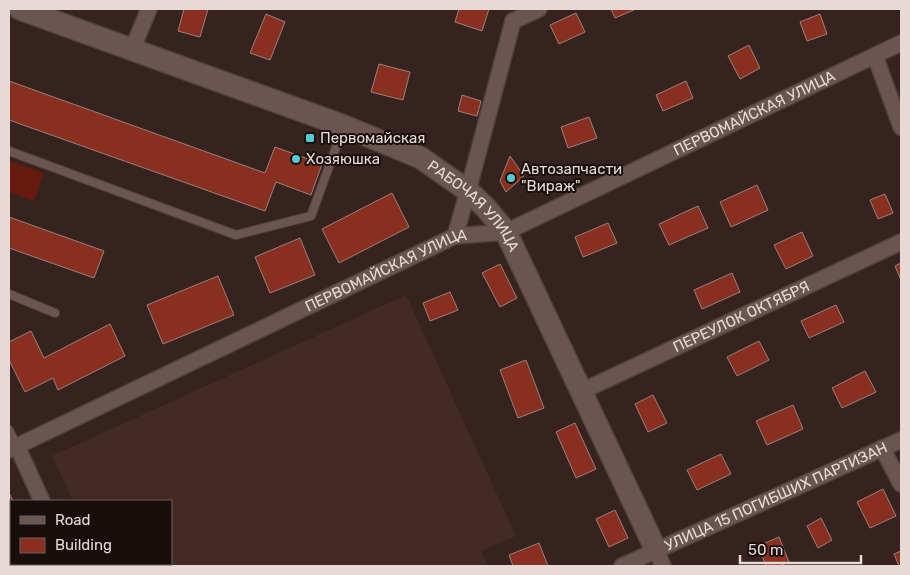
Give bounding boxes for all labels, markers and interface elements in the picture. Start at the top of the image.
street label: ПЕРВОМАЙСКАЯ УЛИЦА [670,67,838,160]
place label: Первомайская [320,129,426,147]
marker: Первомайская [304,132,316,144]
place label: Хозяюшка [306,150,380,168]
marker: Хозяюшка [290,153,302,165]
street label: РАБОЧАЯ УЛИЦА [424,156,523,255]
place label: Автозапчасти "Вираж" [521,160,622,195]
marker: Автозапчасти "Вираж" [505,172,517,184]
street label: ПЕРВОМАЙСКАЯ УЛИЦА [302,226,468,316]
street label: ПЕРЕУЛОК ОКТЯБРЯ [670,277,812,356]
street label: УЛИЦА 15 ПОГИБШИХ ПАРТИЗАН [662,438,890,555]
legend [10,500,172,565]
text: Road [55,511,91,529]
scale bar [740,532,861,564]
text: Building [55,536,112,554]
text: 50 m [748,541,783,559]

